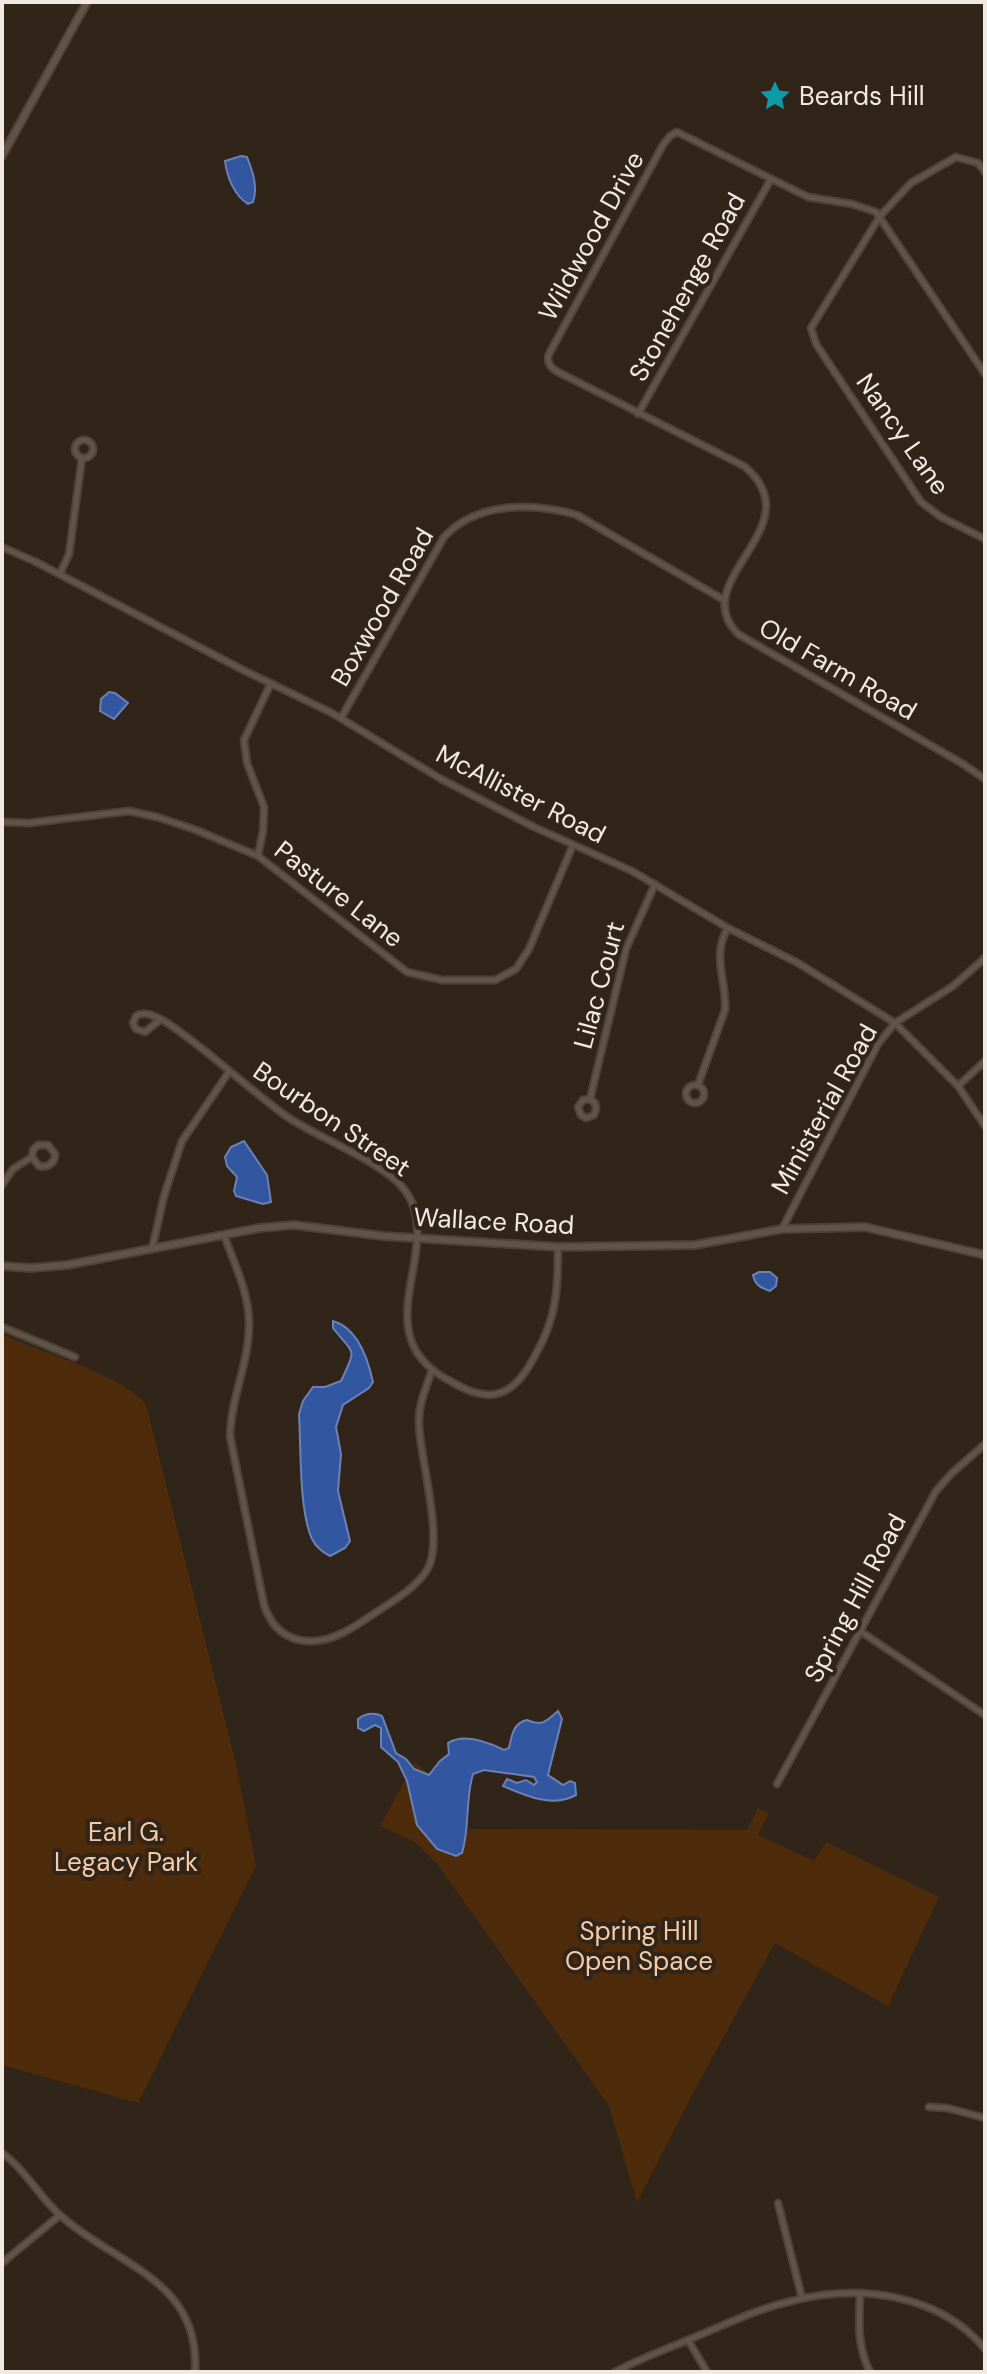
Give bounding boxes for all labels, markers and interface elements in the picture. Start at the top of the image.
place icon: Beards Hill [758,79,792,113]
place label: Beards Hill [799,79,925,113]
street label: Wildwood Drive [530,145,652,327]
street label: Stonehenge Road [621,187,753,387]
street label: Nancy Lane [849,367,957,501]
street label: Boxwood Road [323,522,441,692]
street label: Old Farm Road [753,610,923,728]
street label: McAllister Road [430,737,612,851]
street label: Pasture Lane [268,833,410,955]
street label: Lilac Court [566,918,632,1052]
street label: Ministerial Road [763,1018,885,1200]
street label: Bourbon Street [247,1054,417,1184]
street label: Wallace Road [413,1200,575,1242]
street label: Spring Hill Road [796,1508,914,1688]
park label: Earl G. Legacy Park [54,1815,198,1879]
park label: Spring Hill Open Space [565,1914,713,1978]

